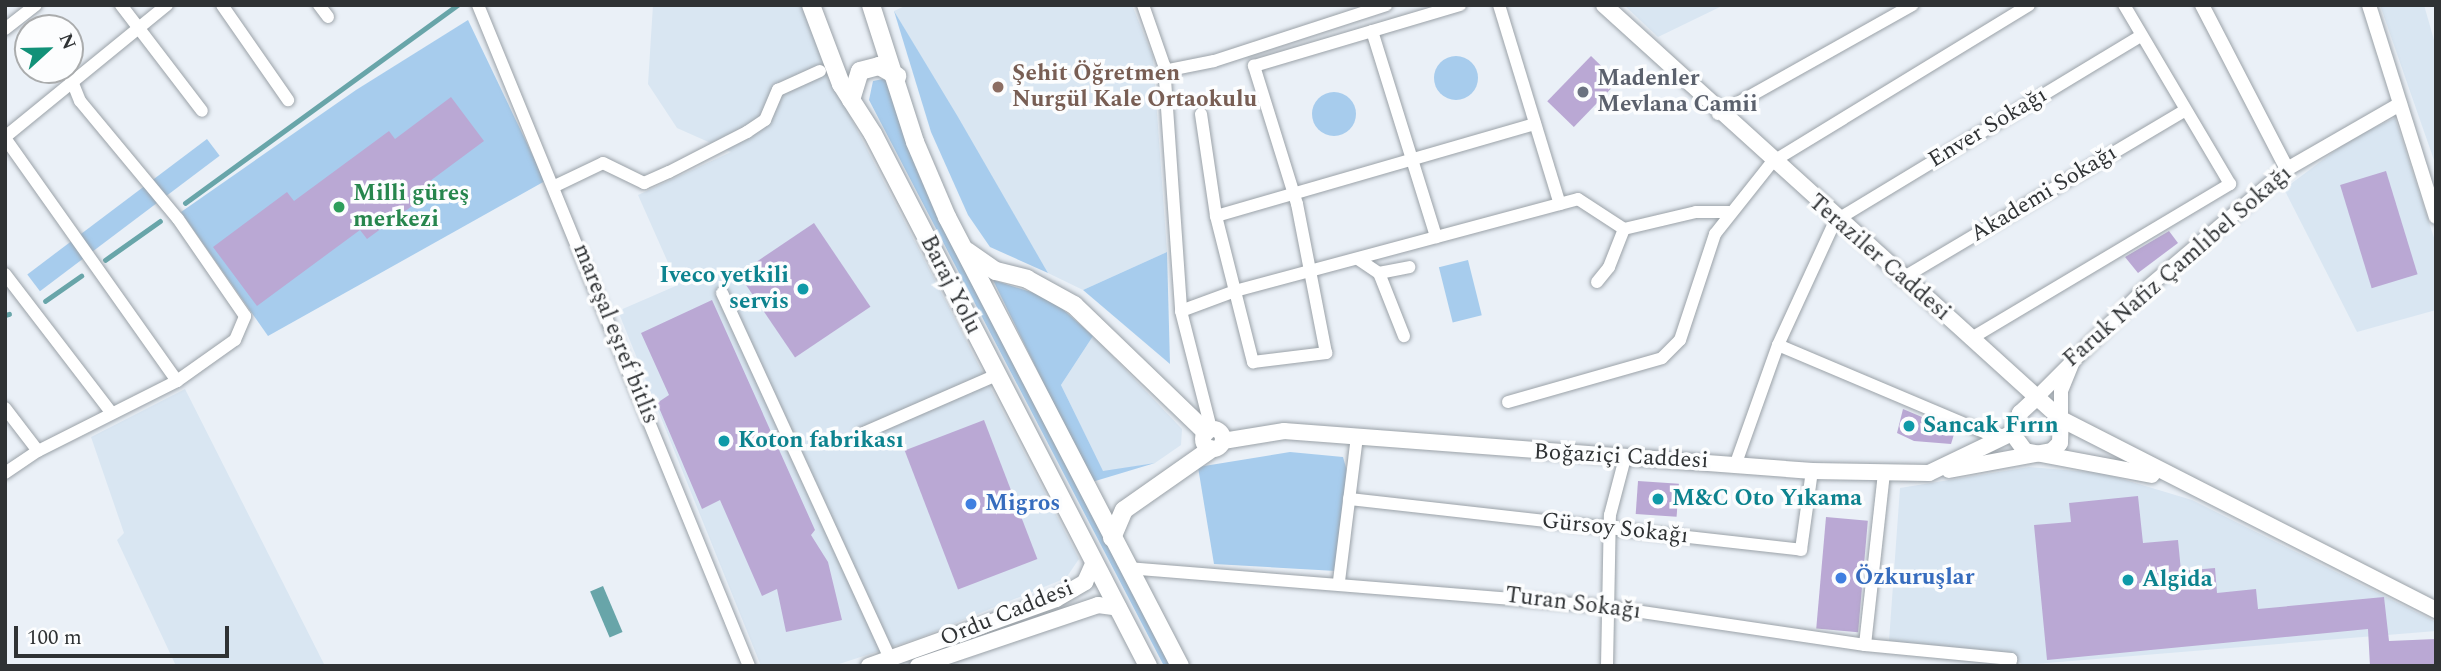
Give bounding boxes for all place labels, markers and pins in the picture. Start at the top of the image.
place label: Şehit Öğretmen Nurgül Kale Ortaokulu [1012,60,1257,114]
place label: Madenler Mevlana Camii [1597,65,1758,119]
marker: Şehit Öğretmen Nurgül Kale Ortaokulu [990,79,1006,95]
marker: Madenler Mevlana Camii [1575,84,1591,100]
place label: Milli güreş merkezi [353,180,469,234]
marker: Milli güreş merkezi [331,199,347,215]
place label: Iveco yetkili servis [659,262,789,316]
marker: Iveco yetkili servis [795,281,811,297]
place label: Sancak Fırın [1923,412,2059,440]
marker: Sancak Fırın [1901,418,1917,434]
place label: Koton fabrikası [738,427,904,455]
marker: Koton fabrikası [716,433,732,449]
place label: M&C Oto Yıkama [1672,485,1862,513]
place label: Migros [985,490,1060,518]
marker: M&C Oto Yıkama [1650,491,1666,507]
marker: Migros [963,496,979,512]
place label: Özkuruşlar [1855,564,1974,592]
place label: Algida [2142,566,2213,594]
marker: Özkuruşlar [1833,570,1849,586]
marker: Algida [2120,572,2136,588]

